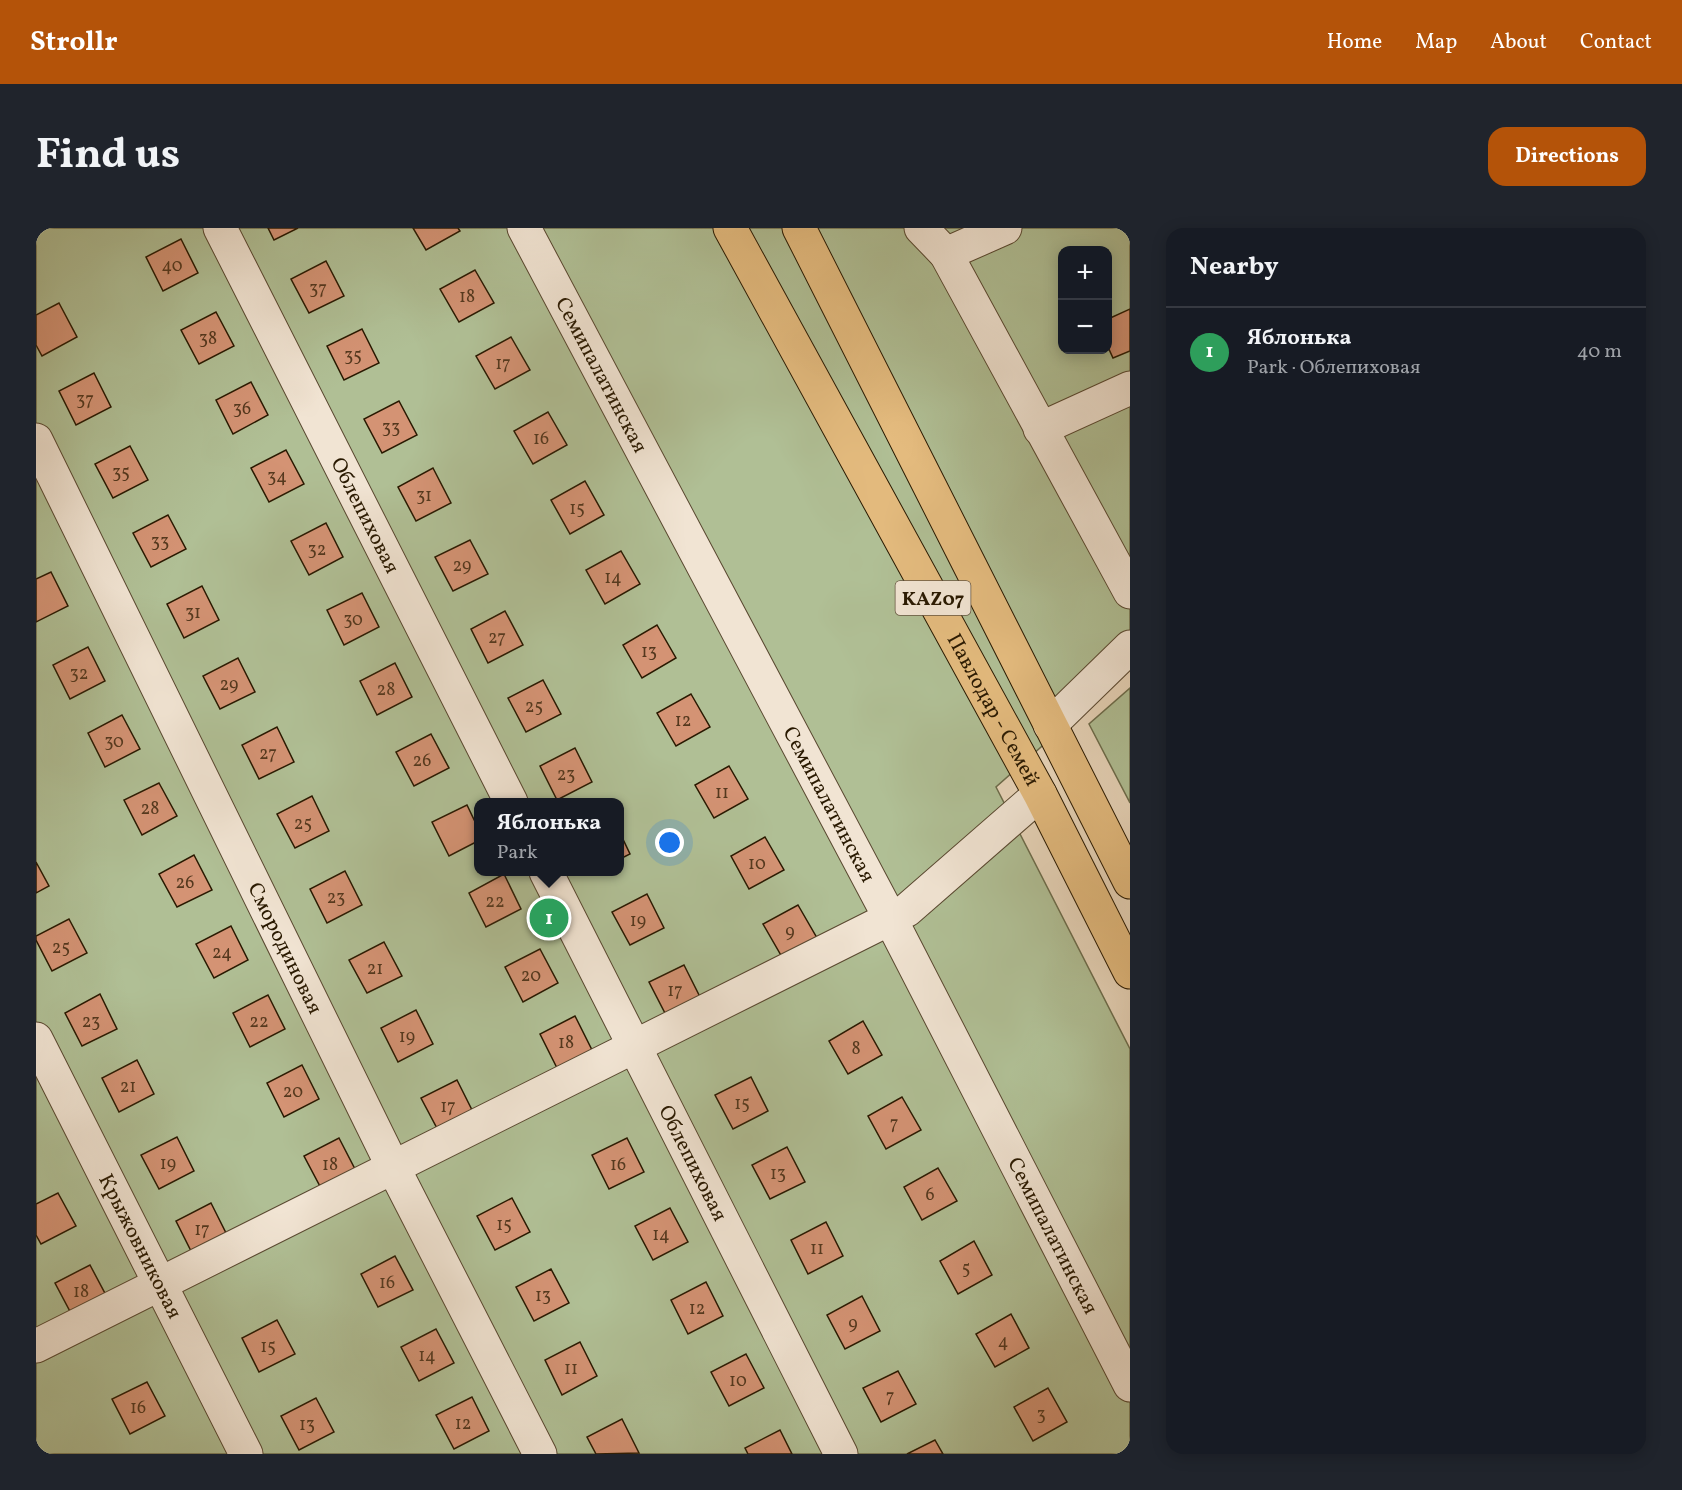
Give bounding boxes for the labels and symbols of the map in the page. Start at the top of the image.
house number: 40 [161,254,183,279]
house number: 37 [309,277,327,302]
house number: 18 [459,285,475,310]
street label: Семипалатинская [547,292,654,458]
house number: 38 [199,327,217,352]
house number: 35 [344,344,362,369]
house number: 17 [495,352,511,377]
house number: 37 [76,388,94,413]
house number: 36 [233,397,251,422]
house number: 33 [382,416,400,441]
house number: 16 [533,427,549,452]
street label: Облепиховая [323,453,406,579]
house number: 35 [112,461,130,486]
house number: 34 [267,465,287,490]
house number: 31 [416,484,432,509]
house number: 15 [569,497,585,522]
house number: 33 [151,530,169,555]
house number: 32 [308,538,326,563]
house number: 29 [453,554,471,579]
house number: 14 [604,566,622,591]
road number: KAZ07 [896,581,970,615]
house number: 31 [185,601,201,626]
house number: 30 [343,608,363,633]
house number: 27 [488,626,506,651]
street label: Павлодар - Семей [939,629,1046,792]
house number: 13 [641,640,657,665]
house number: 32 [70,662,88,687]
house number: 29 [220,673,238,698]
house number: 28 [377,678,395,703]
house number: 25 [525,695,543,720]
house number: 12 [675,709,691,734]
street label: Семипалатинская [775,722,881,888]
house number: 30 [104,730,124,755]
house number: 27 [259,742,277,767]
house number: 26 [413,749,431,774]
house number: 23 [557,763,575,788]
house number: 11 [715,781,729,806]
house number: 28 [141,797,159,822]
house number: 25 [294,812,312,837]
your location [655,828,684,857]
house number: 10 [748,852,766,877]
house number: 26 [176,871,194,896]
street label: Смородиновая [240,878,329,1019]
house number: 23 [327,886,345,911]
house number: 22 [485,890,505,915]
pin: 1 [530,896,568,940]
house number: 19 [630,909,646,934]
house number: 9 [785,920,795,945]
house number: 25 [52,936,70,961]
house number: 24 [212,941,232,966]
house number: 21 [367,957,383,982]
house number: 20 [521,964,541,989]
house number: 17 [667,979,683,1004]
house number: 23 [82,1010,100,1035]
house number: 22 [249,1010,269,1035]
house number: 19 [399,1025,415,1050]
house number: 18 [558,1031,574,1056]
house number: 8 [851,1037,861,1062]
house number: 21 [120,1075,136,1100]
house number: 20 [283,1080,303,1105]
house number: 15 [734,1092,750,1117]
house number: 17 [440,1095,456,1120]
street label: Облепиховая [650,1100,734,1227]
house number: 7 [890,1112,898,1137]
house number: 19 [160,1152,176,1177]
house number: 18 [322,1153,338,1178]
house number: 16 [610,1153,626,1178]
street label: Семипалатинская [999,1153,1104,1320]
house number: 13 [770,1162,786,1187]
street label: Крыжовниковая [91,1169,188,1324]
house number: 6 [925,1183,935,1208]
house number: 15 [496,1213,512,1238]
house number: 17 [194,1218,210,1243]
house number: 14 [652,1223,670,1248]
house number: 11 [810,1237,824,1262]
house number: 5 [962,1257,970,1282]
house number: 16 [379,1271,395,1296]
house number: 18 [73,1280,89,1305]
house number: 13 [535,1284,551,1309]
house number: 12 [689,1297,705,1322]
house number: 9 [848,1312,858,1337]
house number: 4 [998,1330,1008,1355]
house number: 15 [260,1335,276,1360]
house number: 14 [418,1344,436,1369]
house number: 11 [564,1357,578,1382]
house number: 10 [729,1369,747,1394]
house number: 7 [886,1385,894,1410]
house number: 16 [130,1396,146,1421]
house number: 3 [1036,1403,1046,1428]
house number: 12 [455,1412,471,1437]
house number: 13 [299,1413,315,1438]

